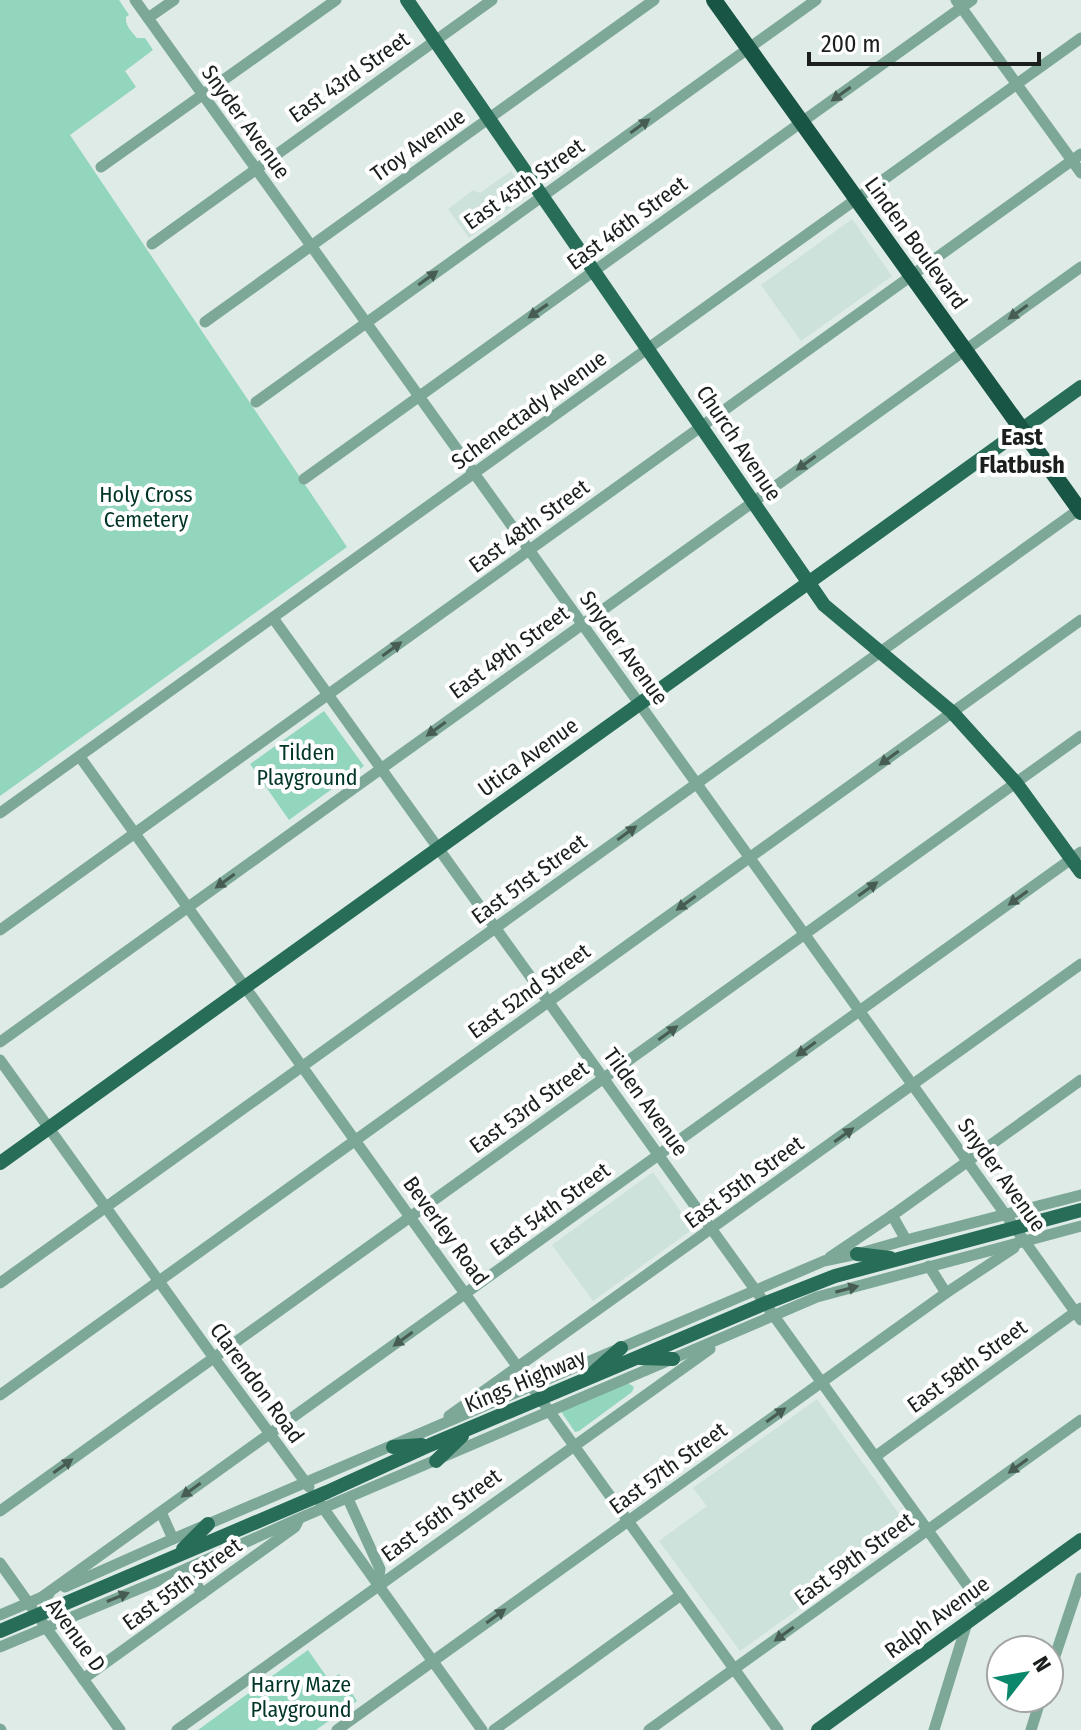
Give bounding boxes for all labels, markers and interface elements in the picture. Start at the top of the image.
scale bar [809,16,1039,66]
street label: East 43rd Street [284,25,415,128]
text: 200 m [821,30,881,58]
street label: Snyder Avenue [196,60,296,184]
one-way arrow [830,86,851,101]
street label: Troy Avenue [366,103,470,187]
one-way arrow [629,119,650,135]
street label: East 45th Street [459,132,590,235]
street label: East 46th Street [562,170,693,276]
street label: Linden Boulevard [859,172,973,314]
one-way arrow [418,270,439,286]
one-way arrow [528,303,549,318]
one-way arrow [1007,304,1028,319]
street label: Schenectady Avenue [446,345,612,475]
street label: Church Avenue [691,380,787,506]
district label: East Flatbush [979,423,1065,479]
one-way arrow [796,455,817,470]
street label: East 48th Street [464,473,595,579]
park label: Holy Cross Cemetery [99,481,193,533]
street label: Snyder Avenue [574,586,674,710]
street label: East 49th Street [444,599,575,704]
one-way arrow [381,641,403,657]
street label: Utica Avenue [473,712,583,802]
one-way arrow [425,721,446,736]
park label: Tilden Playground [256,739,358,791]
one-way arrow [878,749,899,765]
one-way arrow [617,826,638,841]
street label: East 51st Street [466,828,593,930]
one-way arrow [214,873,235,888]
one-way arrow [857,881,879,897]
one-way arrow [1007,890,1028,905]
one-way arrow [676,895,697,910]
street label: East 52nd Street [463,937,596,1044]
one-way arrow [657,1025,678,1041]
one-way arrow [796,1041,817,1057]
street label: Tilden Avenue [598,1043,694,1161]
street label: East 53rd Street [464,1054,594,1159]
street label: Snyder Avenue [952,1113,1052,1237]
one-way arrow [833,1127,854,1143]
street label: East 55th Street [679,1129,809,1234]
street label: East 54th Street [485,1156,616,1261]
street label: Beverley Road [397,1171,495,1291]
one-way arrow [835,1282,860,1294]
street label: East 58th Street [902,1313,1033,1419]
street label: Clarendon Road [204,1317,310,1449]
one-way arrow [392,1331,413,1346]
street label: Kings Highway [460,1343,590,1419]
one-way arrow [765,1408,786,1424]
street label: East 57th Street [604,1416,733,1520]
one-way arrow [1007,1457,1028,1473]
one-way arrow [53,1458,74,1474]
street label: East 56th Street [376,1462,507,1568]
one-way arrow [181,1482,202,1497]
street label: East 59th Street [789,1506,920,1611]
street label: East 55th Street [117,1531,247,1636]
street label: Ralph Avenue [879,1570,995,1664]
one-way arrow [106,1591,130,1604]
street label: Avenue D [40,1593,112,1677]
one-way arrow [486,1609,507,1624]
one-way arrow [773,1625,794,1641]
north arrow [985,1634,1065,1714]
text: N [1027,1651,1057,1677]
park label: Harry Maze Playground [250,1671,352,1723]

